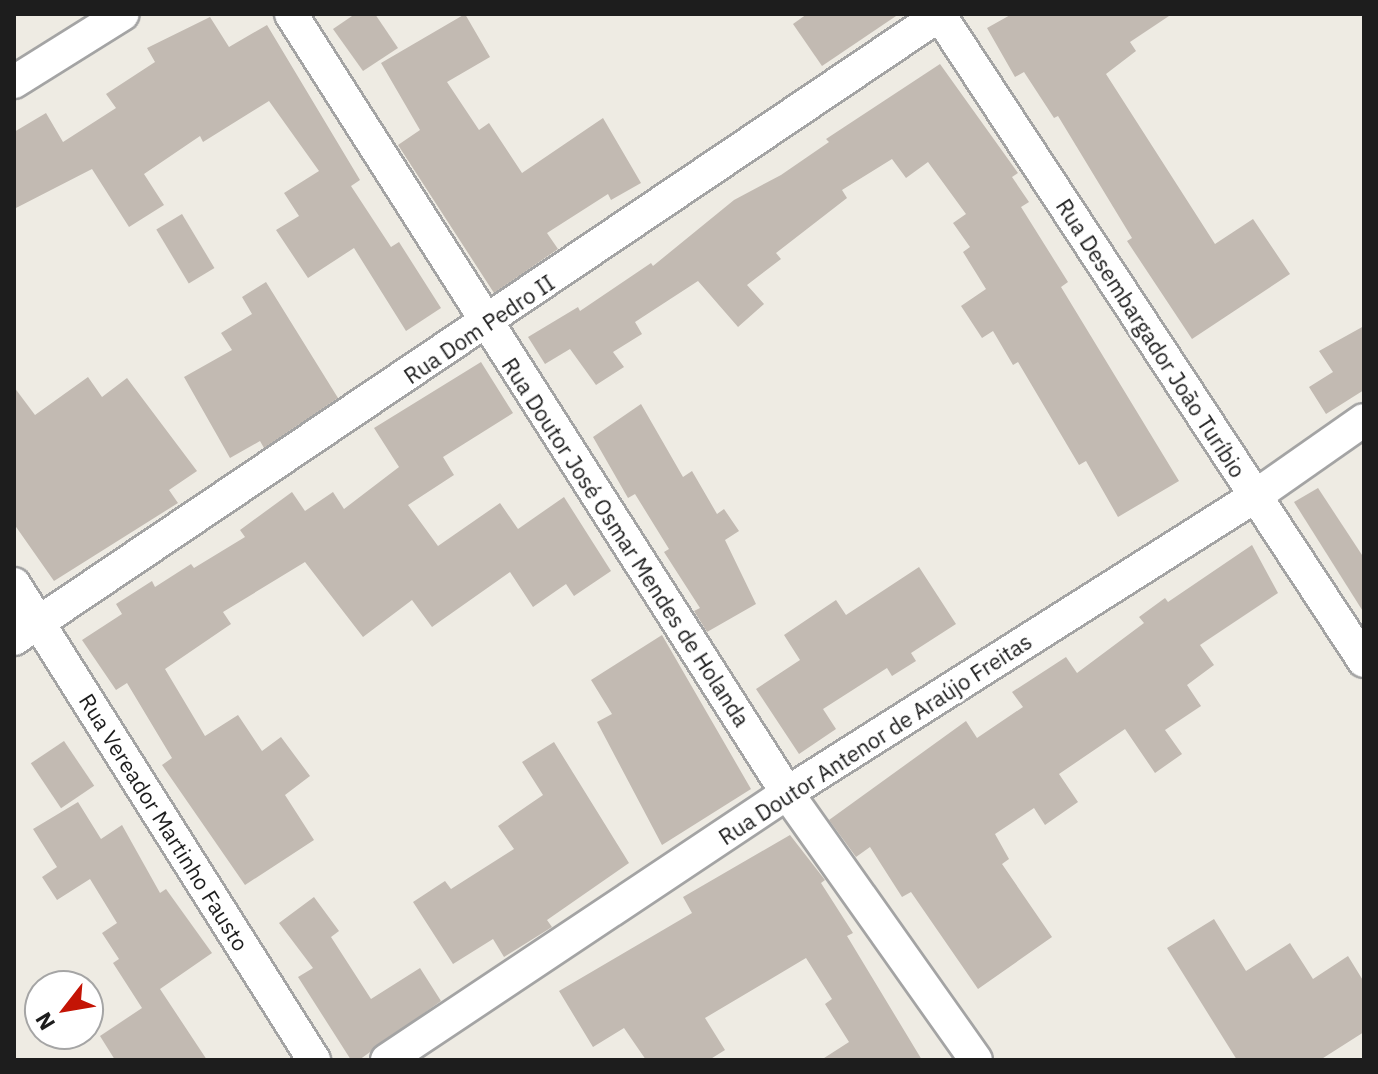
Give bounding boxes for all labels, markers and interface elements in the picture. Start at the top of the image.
street label: Rua Desembargador João Turíbio [1051,194,1251,482]
street label: Rua Dom Pedro II [399,269,559,389]
street label: Rua Doutor José Osmar Mendes de Holanda [497,353,755,731]
street label: Rua Doutor Antenor de Araújo Freitas [714,628,1036,850]
street label: Rua Vereador Martinho Fausto [74,689,254,955]
north arrow [24,970,104,1050]
text: N [28,1007,61,1036]

